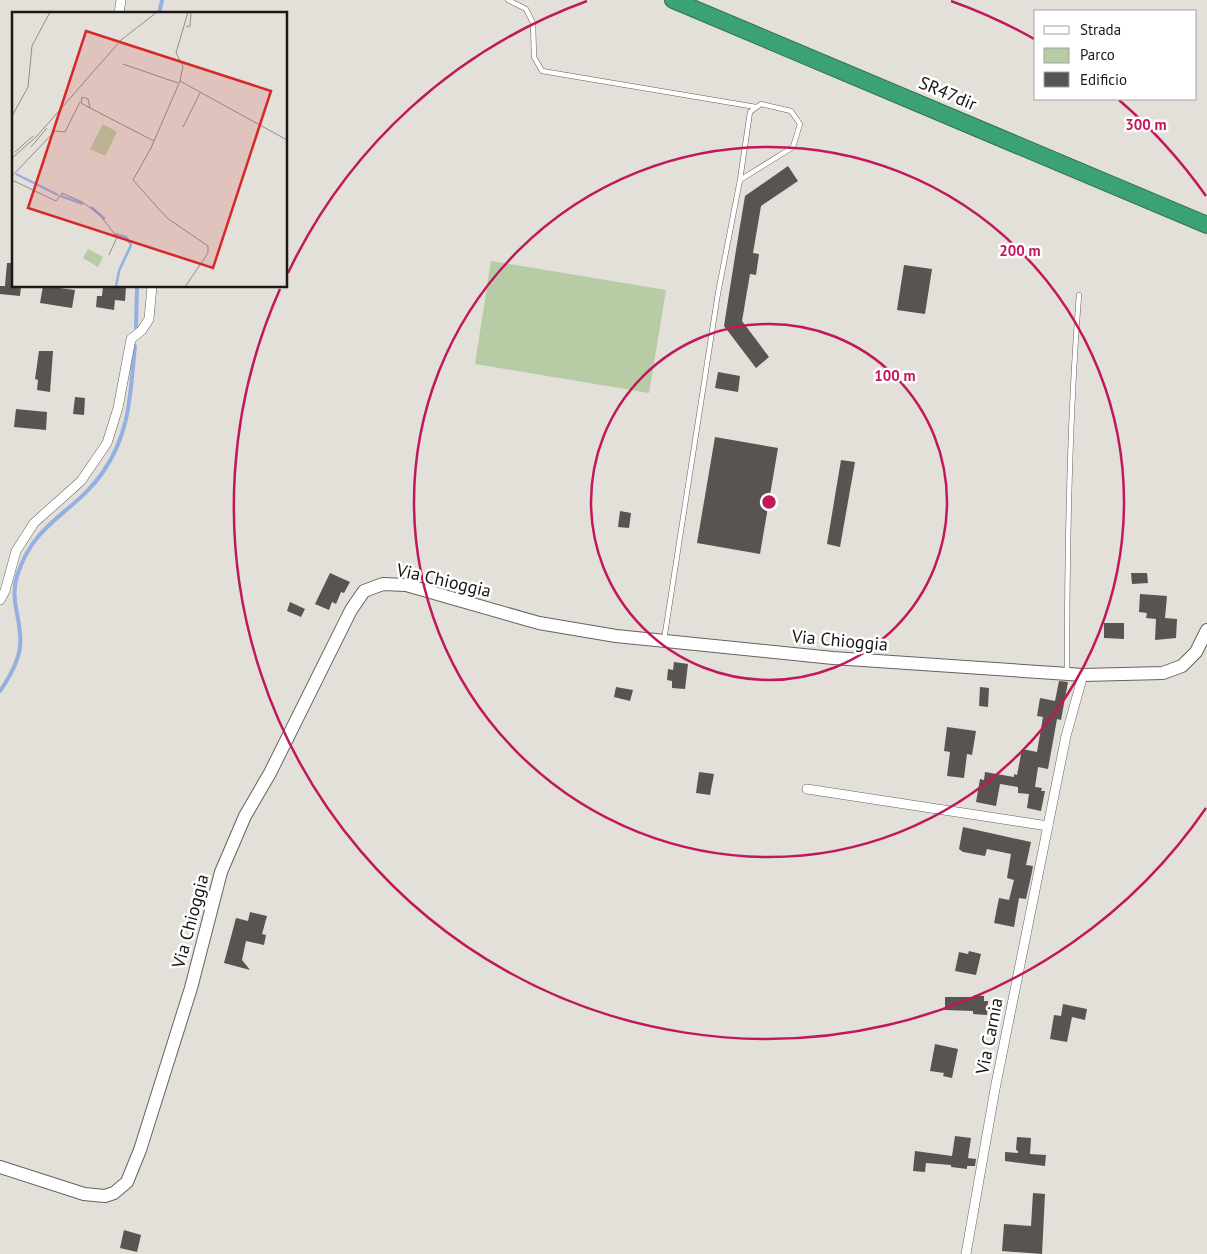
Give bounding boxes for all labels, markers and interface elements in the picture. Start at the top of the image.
legend [1034,10,1197,100]
inset map [12,12,288,288]
text: Strada [1080,20,1121,39]
text: Parco [1080,45,1115,64]
text: Edificio [1080,70,1127,89]
street label: SR47dir [916,71,980,115]
text: 300 m [1125,115,1167,134]
text: 200 m [999,241,1041,260]
text: 100 m [874,366,916,385]
centre of rings [760,493,778,511]
street label: Via Chioggia [393,558,494,602]
street label: Via Chioggia [790,624,889,656]
street label: Via Chioggia [166,871,214,972]
street label: Via Carnia [970,996,1008,1077]

